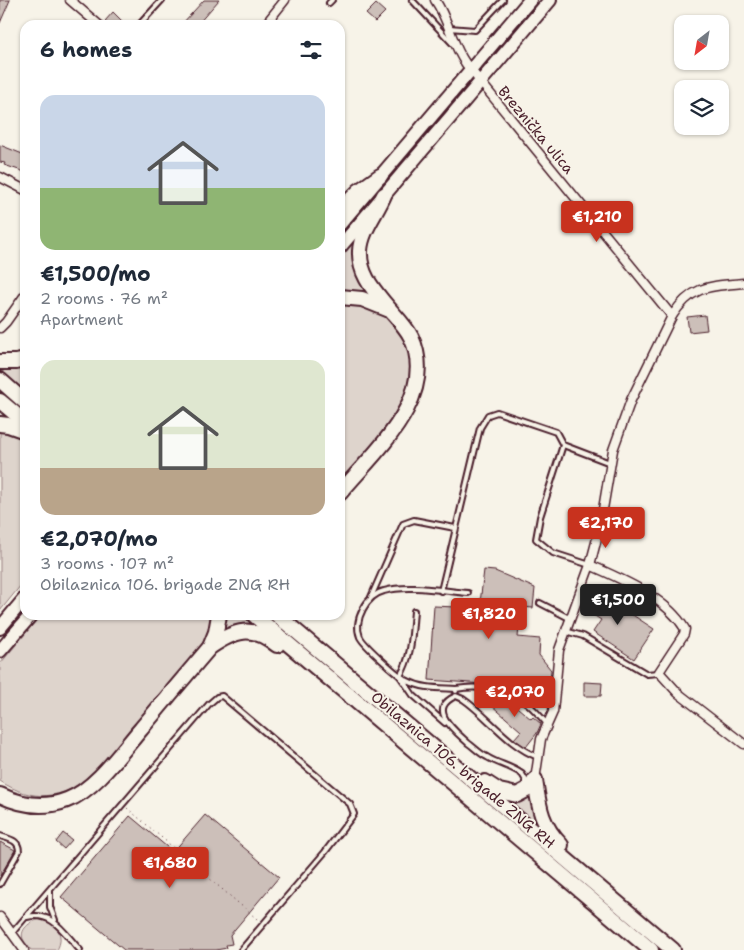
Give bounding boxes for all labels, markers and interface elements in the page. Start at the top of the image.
north arrow [674,15,729,70]
map controls [674,15,729,135]
text: 6 homes [40,36,132,64]
icon: filters [297,36,325,64]
button: layers [674,80,729,135]
street label: Breznička ulica [493,82,579,179]
icon: home [138,128,228,218]
pin: €1,210 [556,200,638,243]
text: €1,210 [572,206,622,227]
text: €1,500/mo [40,260,151,288]
text: 2 rooms · 76 m² [40,288,168,309]
text: Apartment [40,309,123,330]
icon: home [138,393,228,483]
pin: €2,170 [565,506,647,549]
text: €2,170 [579,512,633,533]
text: €2,070/mo [40,525,158,553]
text: 3 rooms · 107 m² [40,553,174,574]
text: Obilaznica 106. brigade ZNG RH [40,574,290,595]
pin: €1,500 [577,584,659,626]
text: €1,500 [591,589,645,610]
pin: €1,820 [448,598,530,640]
text: €1,820 [462,603,516,624]
pin: €2,070 [474,676,556,718]
text: €2,070 [485,681,545,702]
street label: Obilaznica 106. brigade ZNG RH [367,687,559,853]
pin: €1,680 [129,846,211,889]
text: €1,680 [143,852,197,873]

